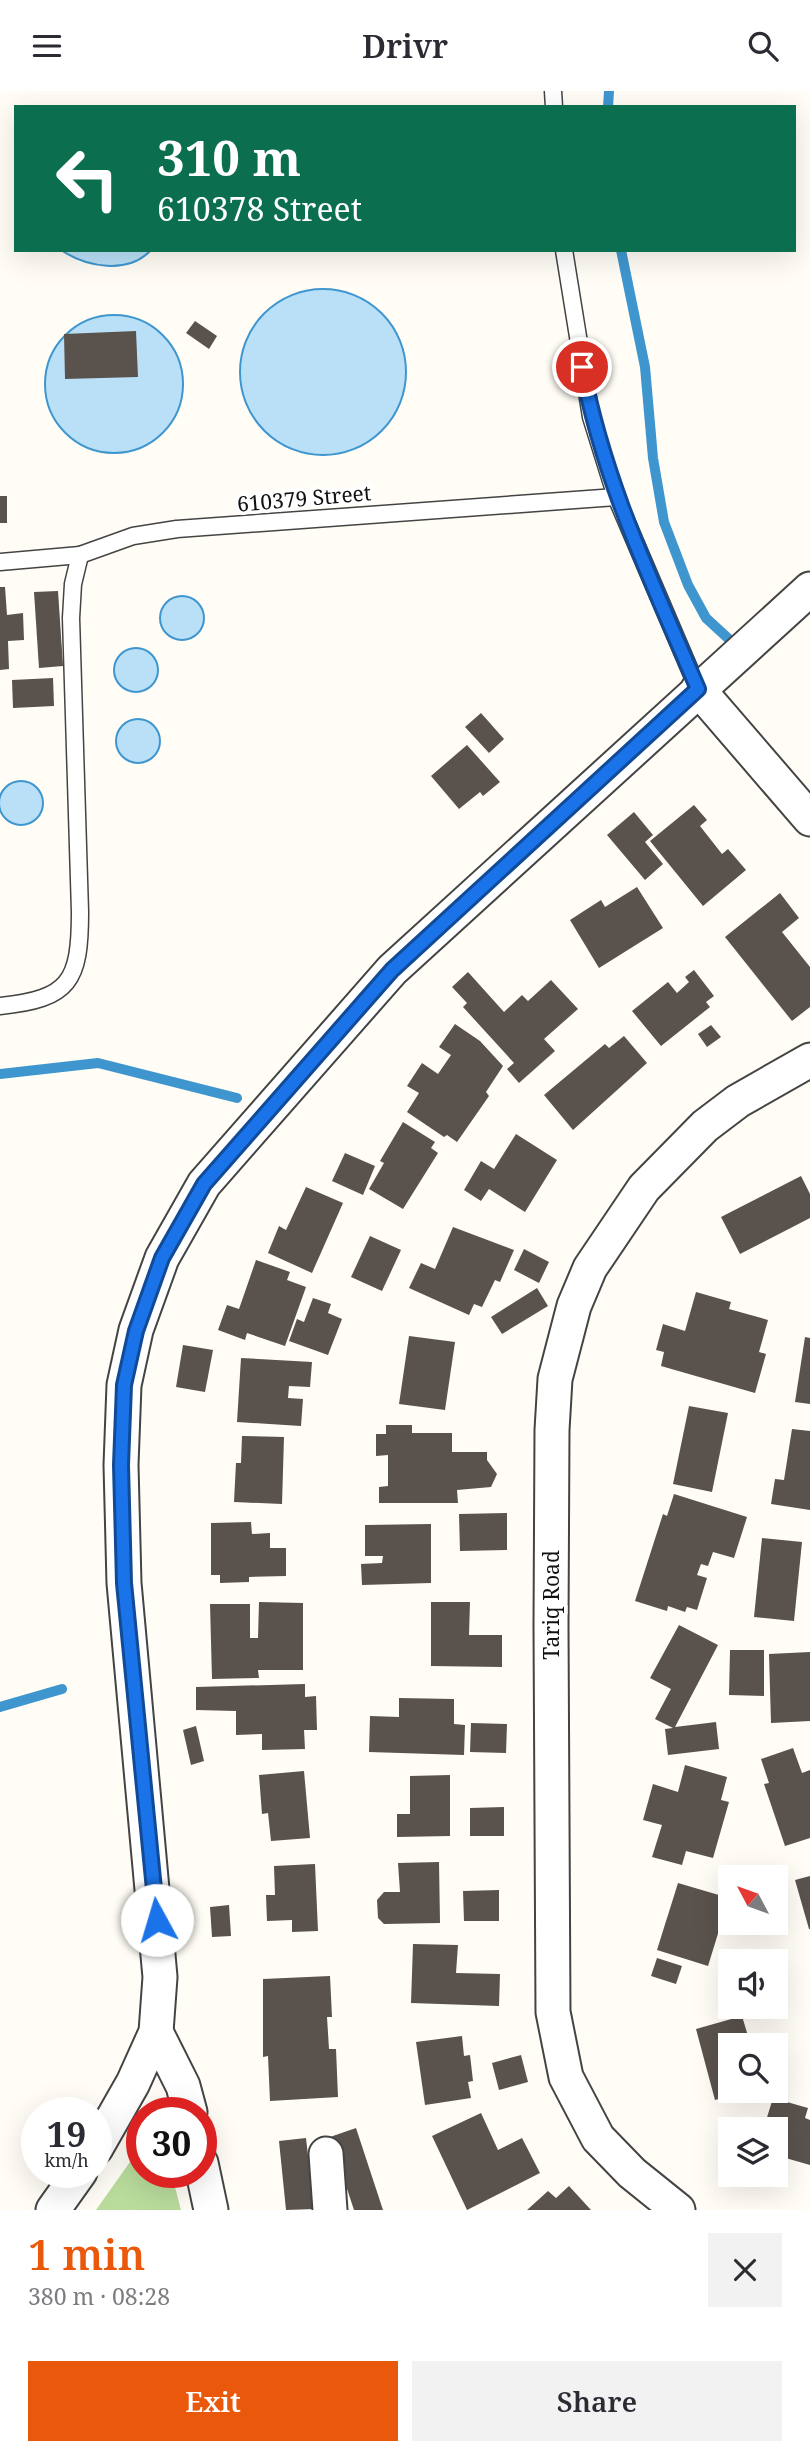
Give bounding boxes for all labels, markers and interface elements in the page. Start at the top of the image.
text: Drivr [362,24,448,67]
icon: menu [28,27,66,65]
icon: search [744,27,782,65]
text: 310 m [157,124,301,190]
icon: left [42,133,133,224]
text: 610378 Street [157,187,362,230]
pin [552,337,612,397]
icon: arrive [563,348,601,386]
street label: 610379 Street [236,478,372,518]
street label: Tariq Road [537,1550,565,1660]
north arrow [718,1865,788,1935]
map controls [718,1865,788,2187]
position arrow [120,1883,194,1957]
button: sound [718,1949,788,2019]
button: search [718,2033,788,2103]
speed limit sign: 30 [126,2097,217,2188]
text: 19 [47,2110,86,2157]
button: layers [718,2117,788,2187]
text: km/h [44,2148,89,2172]
text: 1 min [28,2225,145,2282]
button: close [708,2233,782,2307]
text: 380 m · 08:28 [28,2280,170,2312]
button: Exit [28,2361,398,2441]
button: Share [412,2361,782,2441]

